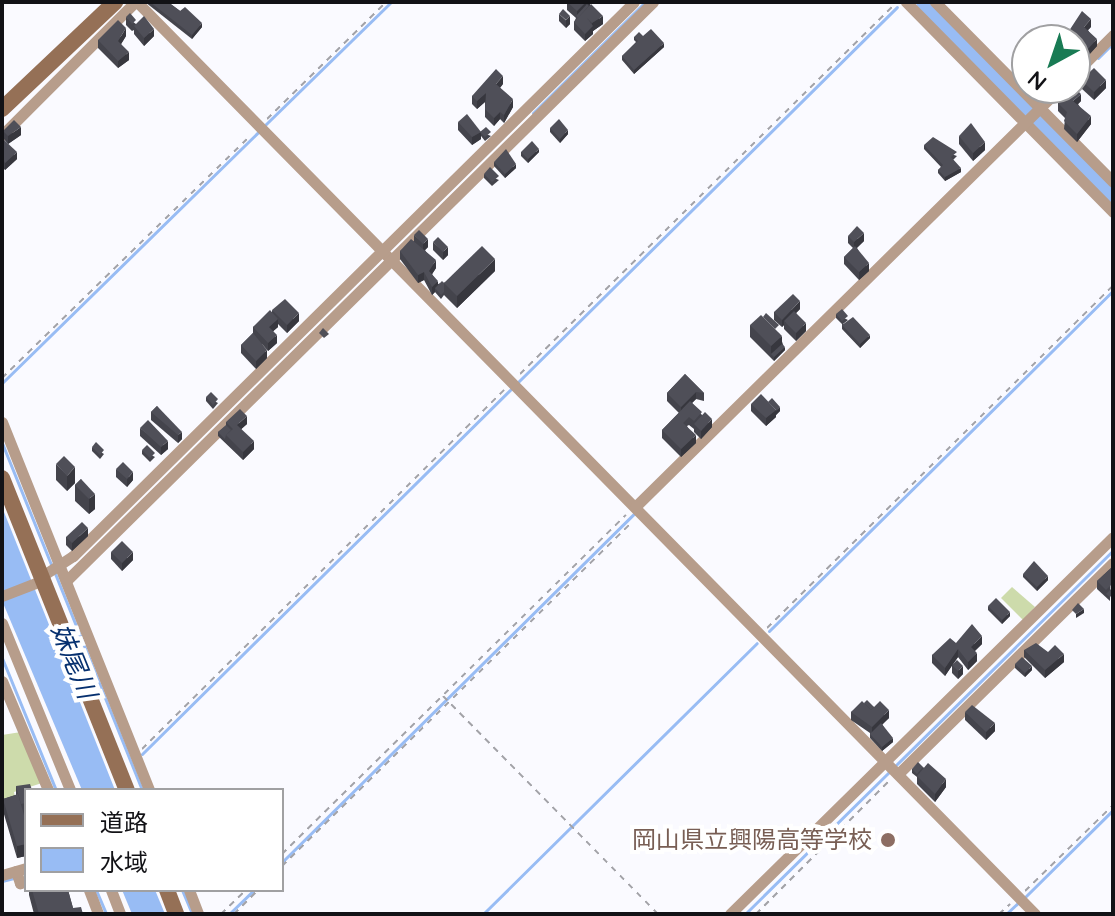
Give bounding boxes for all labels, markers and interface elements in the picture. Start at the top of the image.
north arrow [1011,24,1091,104]
text: N [1022,65,1052,97]
water label: 妹尾川 [45,619,103,703]
legend [24,788,284,892]
text: 道路 [100,807,148,837]
place label: 岡山県立興陽高等学校 [632,826,872,854]
marker: 岡山県立興陽高等学校 [879,831,897,849]
text: 水域 [100,847,148,877]

